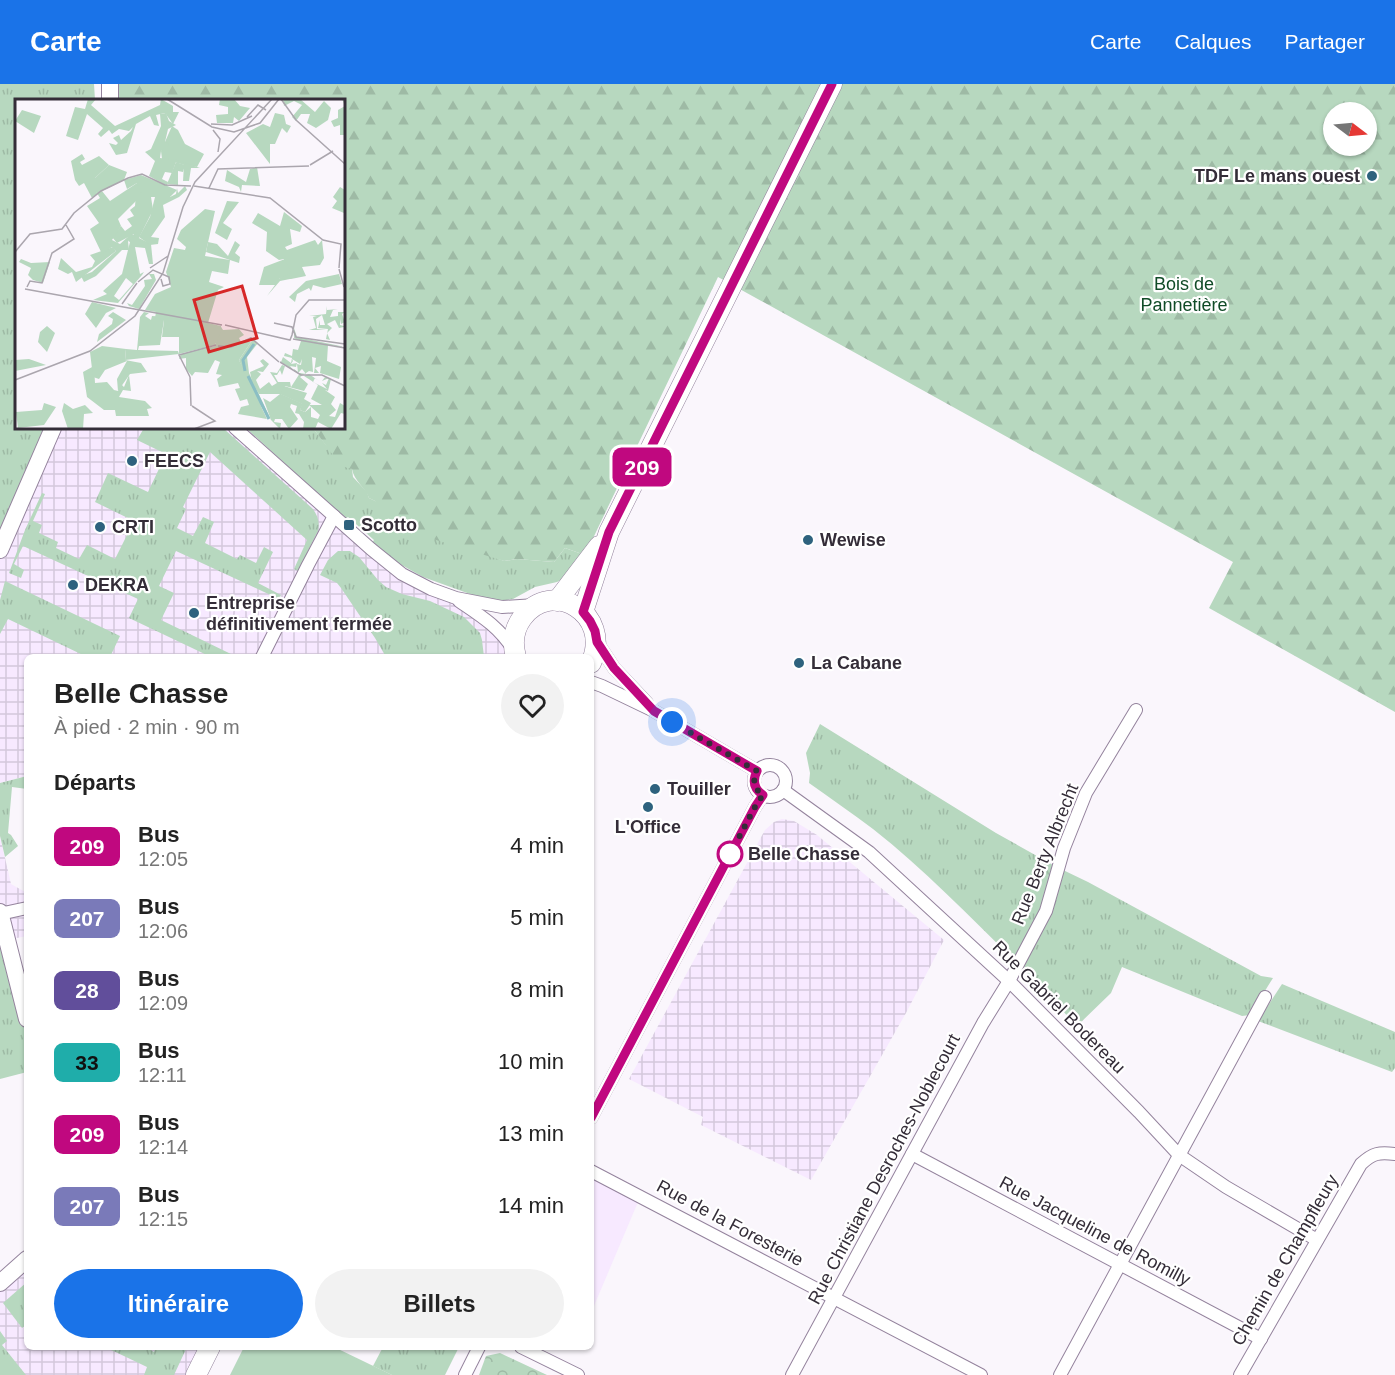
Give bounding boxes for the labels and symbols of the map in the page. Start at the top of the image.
inset map [15,99,345,429]
north arrow [1323,102,1377,156]
place label: TDF Le mans ouest [1194,166,1360,186]
marker: TDF Le mans ouest [1365,169,1379,183]
park label: Bois de Pannetière [1140,274,1228,315]
line badge: 209 [608,448,676,487]
place label: FEECS [144,451,204,471]
marker: FEECS [125,454,139,468]
place label: Scotto [361,515,417,535]
place label: CRTI [112,517,154,537]
marker: Scotto [342,518,356,532]
marker: CRTI [93,520,107,534]
place label: Wewise [820,530,886,550]
marker: Wewise [801,533,815,547]
place label: DEKRA [85,575,149,595]
marker: DEKRA [66,578,80,592]
place label: Entreprise définitivement fermée [206,593,392,634]
marker: Entreprise définitivement fermée [187,606,201,620]
place label: La Cabane [811,653,902,673]
marker: La Cabane [792,656,806,670]
your location [657,707,687,737]
place label: Touiller [667,779,731,799]
street label: Rue Berty Albrecht [1008,781,1082,927]
marker: Touiller [648,782,662,796]
marker: L'Office [641,800,655,814]
place label: L'Office [615,817,681,837]
marker: Belle Chasse [717,841,743,867]
place label: Belle Chasse [748,844,860,864]
street label: Rue Gabriel Bodereau [989,937,1129,1077]
street label: Rue Christiane Desroches-Noblecourt [804,1030,964,1308]
street label: Chemin de Champfleury [1228,1171,1342,1349]
street label: Rue Jacqueline de Romilly [996,1172,1194,1290]
street label: Rue de la Foresterie [653,1176,807,1270]

